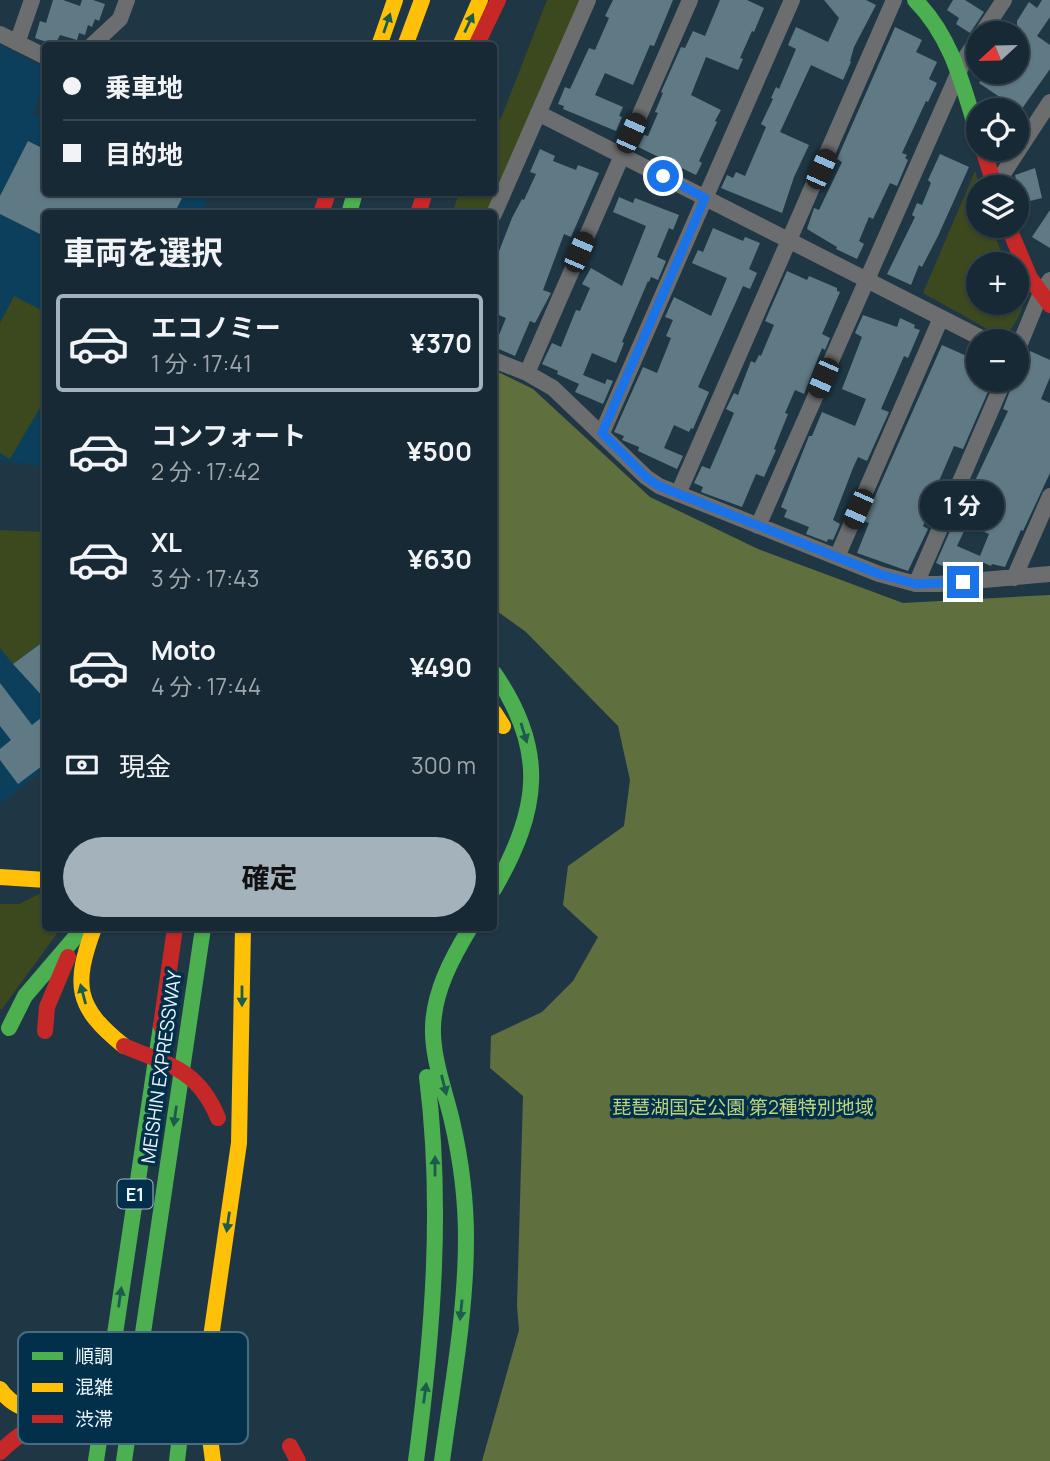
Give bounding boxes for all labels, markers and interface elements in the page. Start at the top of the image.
one-way arrow [382,12,393,33]
one-way arrow [464,12,475,33]
north arrow [966,21,1029,84]
map controls [966,21,1029,392]
text: 乗車地 [105,69,183,105]
button: locate [966,98,1029,161]
car [613,110,650,156]
text: 目的地 [105,136,183,172]
car [803,146,840,192]
route start [647,160,679,192]
button: layers [966,175,1029,238]
car [562,229,597,275]
text: 車両を選択 [63,230,223,274]
button: + [966,252,1029,315]
text: エコノミー [151,309,281,345]
icon: car [67,312,130,375]
text: ¥370 [410,325,472,361]
button: − [966,329,1029,392]
text: 1 分 · 17:41 [151,347,252,379]
car [805,355,842,401]
text: コンフォート [151,417,306,453]
icon: car [67,420,130,483]
text: ¥500 [407,433,472,469]
text: 2 分 · 17:42 [151,455,260,487]
callout: 1 分 [921,480,1005,530]
car [840,486,877,532]
text: 1 分 [943,489,981,521]
text: XL [151,524,182,560]
icon: car [67,528,130,591]
text: ¥630 [408,541,472,577]
text: 3 分 · 17:43 [151,562,259,594]
route end [947,566,979,598]
text: Moto [151,632,216,668]
icon: car [67,636,130,699]
text: ¥490 [409,649,472,685]
text: 4 分 · 17:44 [151,670,261,702]
one-way arrow [520,723,530,744]
icon: cash [63,746,101,784]
text: 現金 [119,748,171,784]
text: 300 m [411,749,476,781]
button: 確定 [63,837,476,917]
street label: MEISHIN EXPRESSWAY [135,968,187,1165]
one-way arrow [77,983,88,1005]
one-way arrow [236,985,248,1007]
one-way arrow [439,1074,450,1096]
park label: 琵琶湖国定公園 第2種特別地域 [612,1094,874,1120]
one-way arrow [169,1105,180,1127]
one-way arrow [429,1155,440,1177]
road number: E1 [118,1180,152,1209]
one-way arrow [222,1211,233,1233]
one-way arrow [115,1285,126,1307]
one-way arrow [455,1299,466,1321]
legend [18,1332,248,1444]
text: 順調 [75,1343,113,1369]
text: 混雑 [75,1374,113,1400]
one-way arrow [420,1382,431,1404]
text: 渋滞 [75,1406,113,1432]

